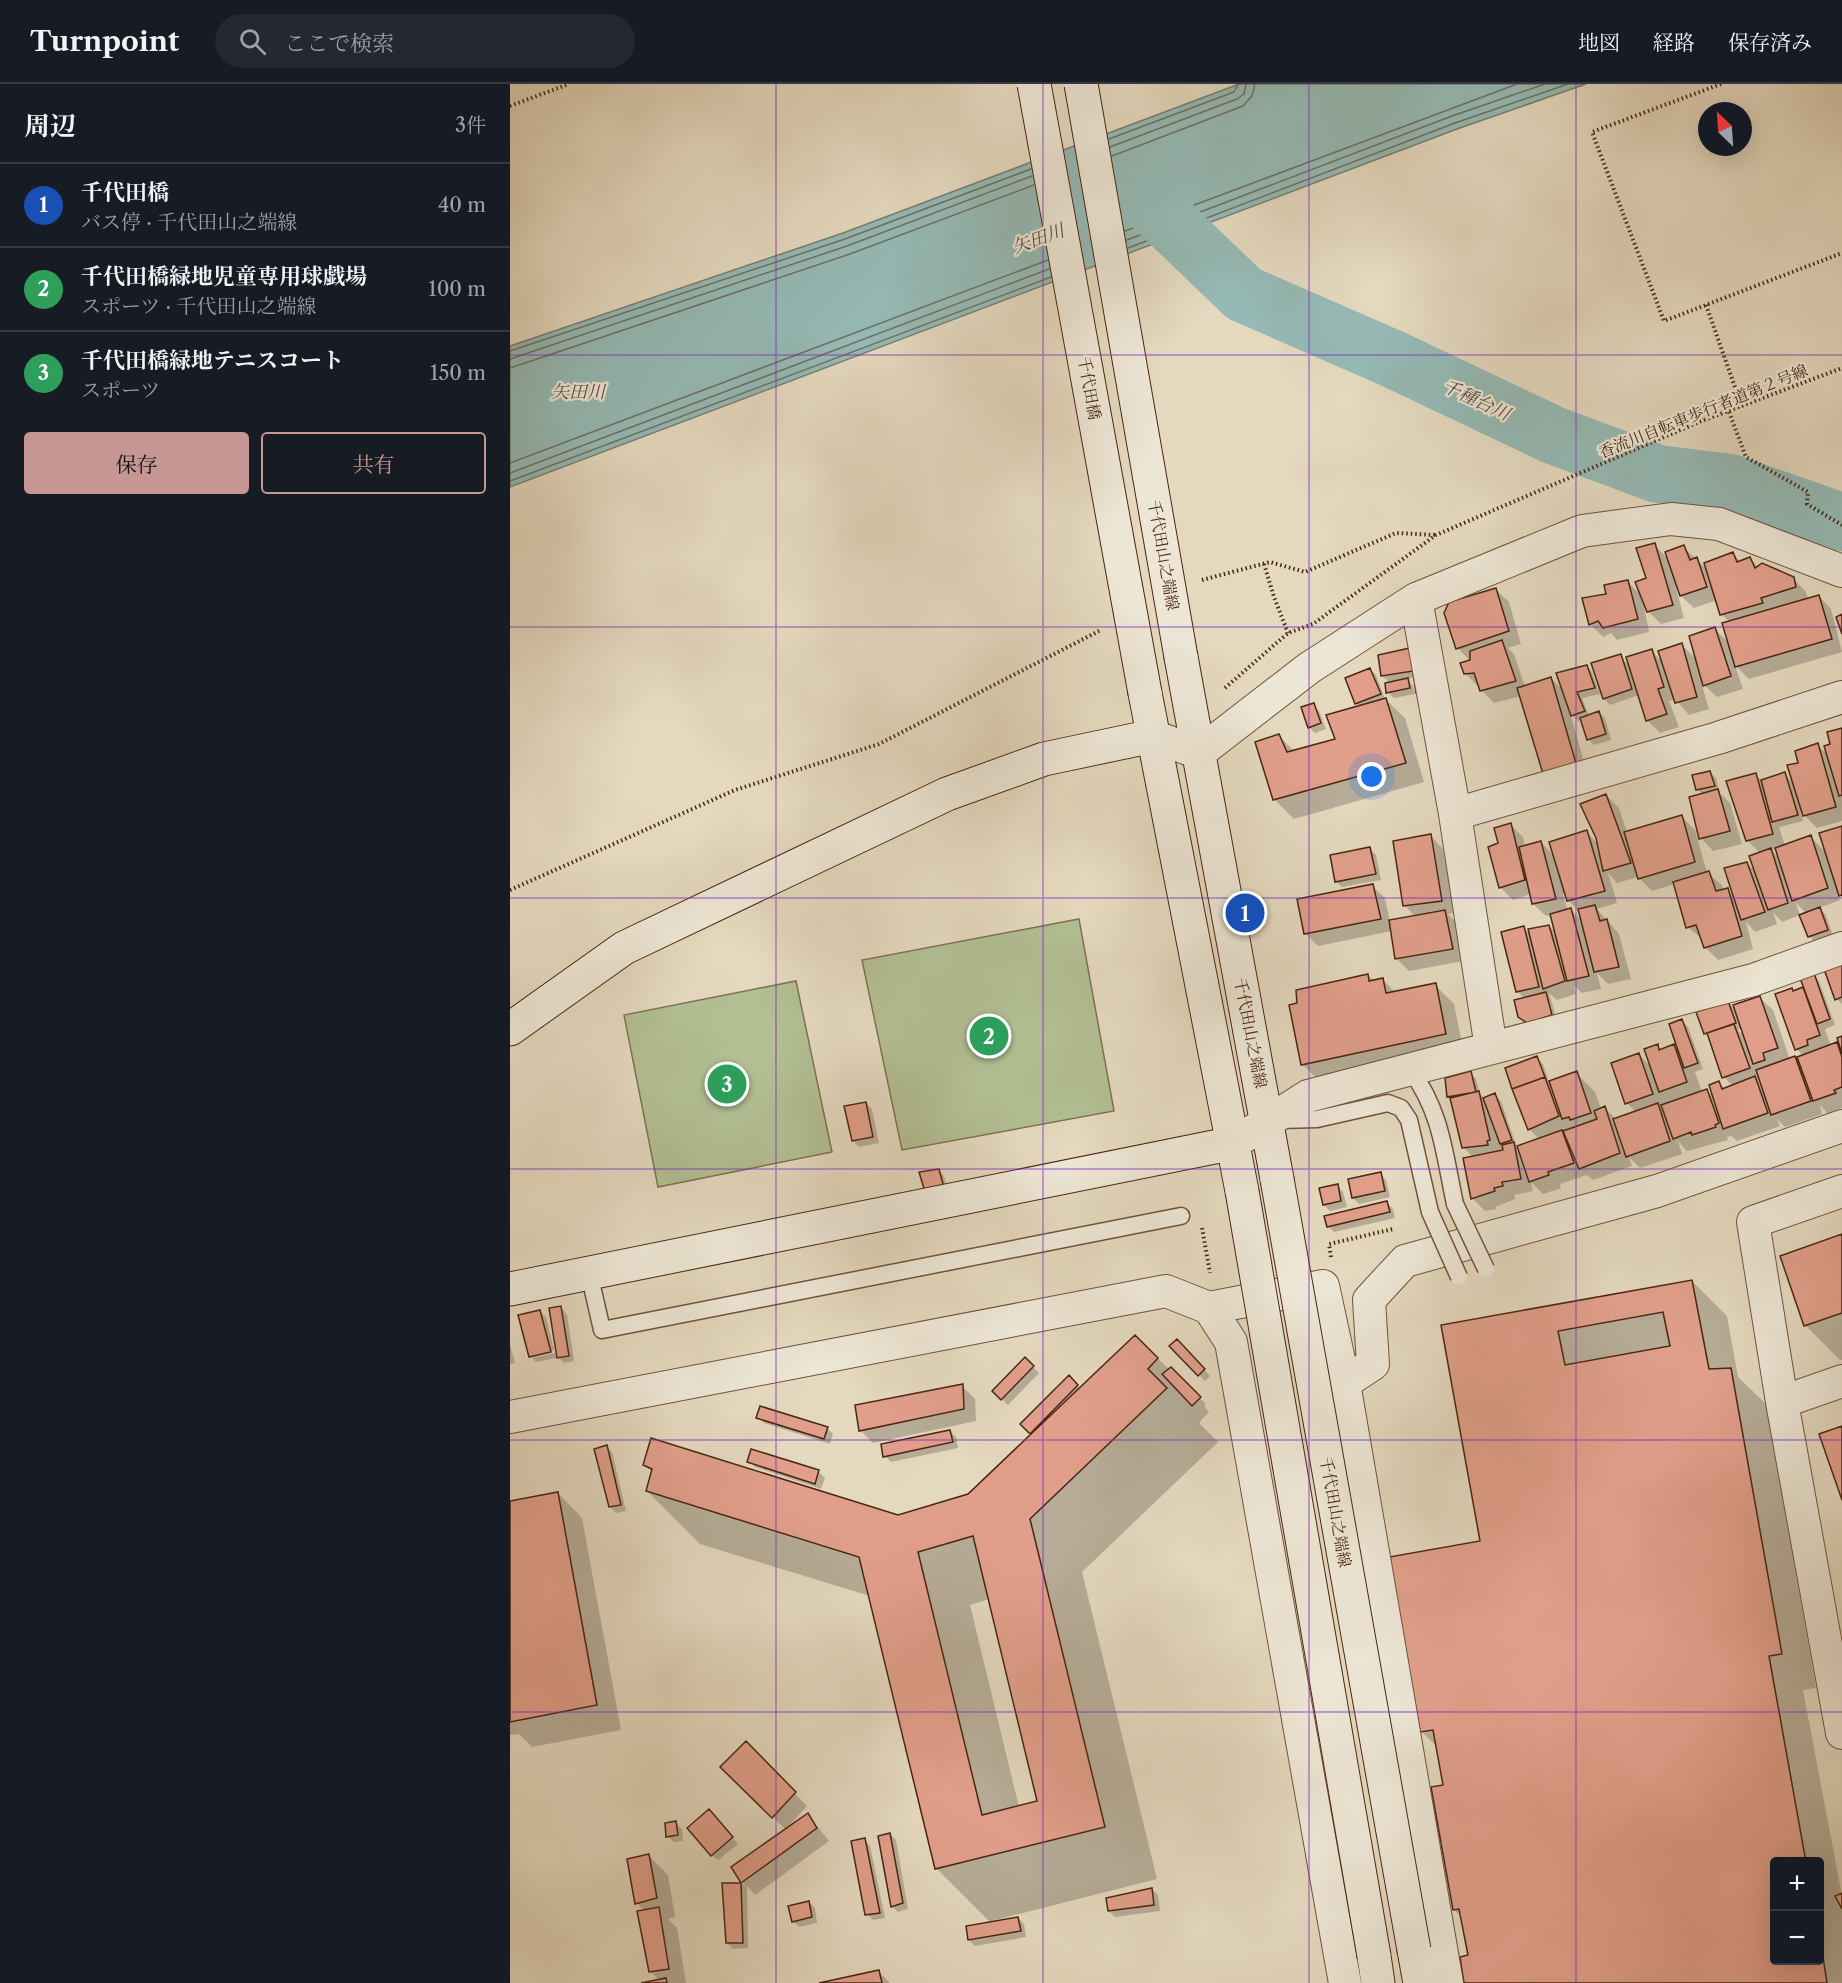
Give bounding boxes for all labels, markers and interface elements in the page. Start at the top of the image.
search box [215,14,635,68]
text: Turnpoint [30,24,179,58]
icon: search [236,25,269,58]
text: ここで検索 [284,30,394,57]
text: 地図 [1578,30,1620,55]
text: 経路 [1653,30,1695,55]
text: 保存済み [1728,30,1812,55]
north arrow [1698,102,1752,156]
text: 周辺 [24,110,76,142]
text: 3件 [455,113,486,137]
text: 千代田橋 [81,179,169,206]
text: 1 [39,193,48,217]
text: 40 m [438,193,486,217]
text: バス停 · 千代田山之端線 [81,210,297,234]
water label: 矢田川 [1009,219,1069,259]
text: 千代田橋緑地児童専用球戯場 [81,263,367,290]
text: 2 [38,277,49,301]
text: 100 m [428,277,486,301]
text: スポーツ · 千代田山之端線 [81,294,316,318]
text: 千代田橋緑地テニスコート [81,347,344,374]
street label: 千代田橋 [1075,355,1105,421]
street label: 香流川自転車歩行者道第２号線 [1595,360,1811,462]
text: 3 [38,361,49,385]
text: 150 m [430,361,486,385]
water label: 千種台川 [1439,375,1515,426]
text: スポーツ [81,378,160,402]
water label: 矢田川 [551,381,607,403]
button: 保存 [24,432,249,494]
button: 共有 [261,432,486,494]
street label: 千代田山之端線 [1144,498,1184,612]
your location [1357,762,1386,791]
pin: 1 [1226,890,1264,936]
street label: 千代田山之端線 [1230,976,1272,1090]
pin: 2 [970,1014,1008,1058]
pin: 3 [708,1062,746,1106]
street label: 千代田山之端線 [1316,1455,1356,1569]
map controls [1770,1857,1824,1965]
button: + [1770,1857,1824,1911]
button: − [1770,1911,1824,1965]

